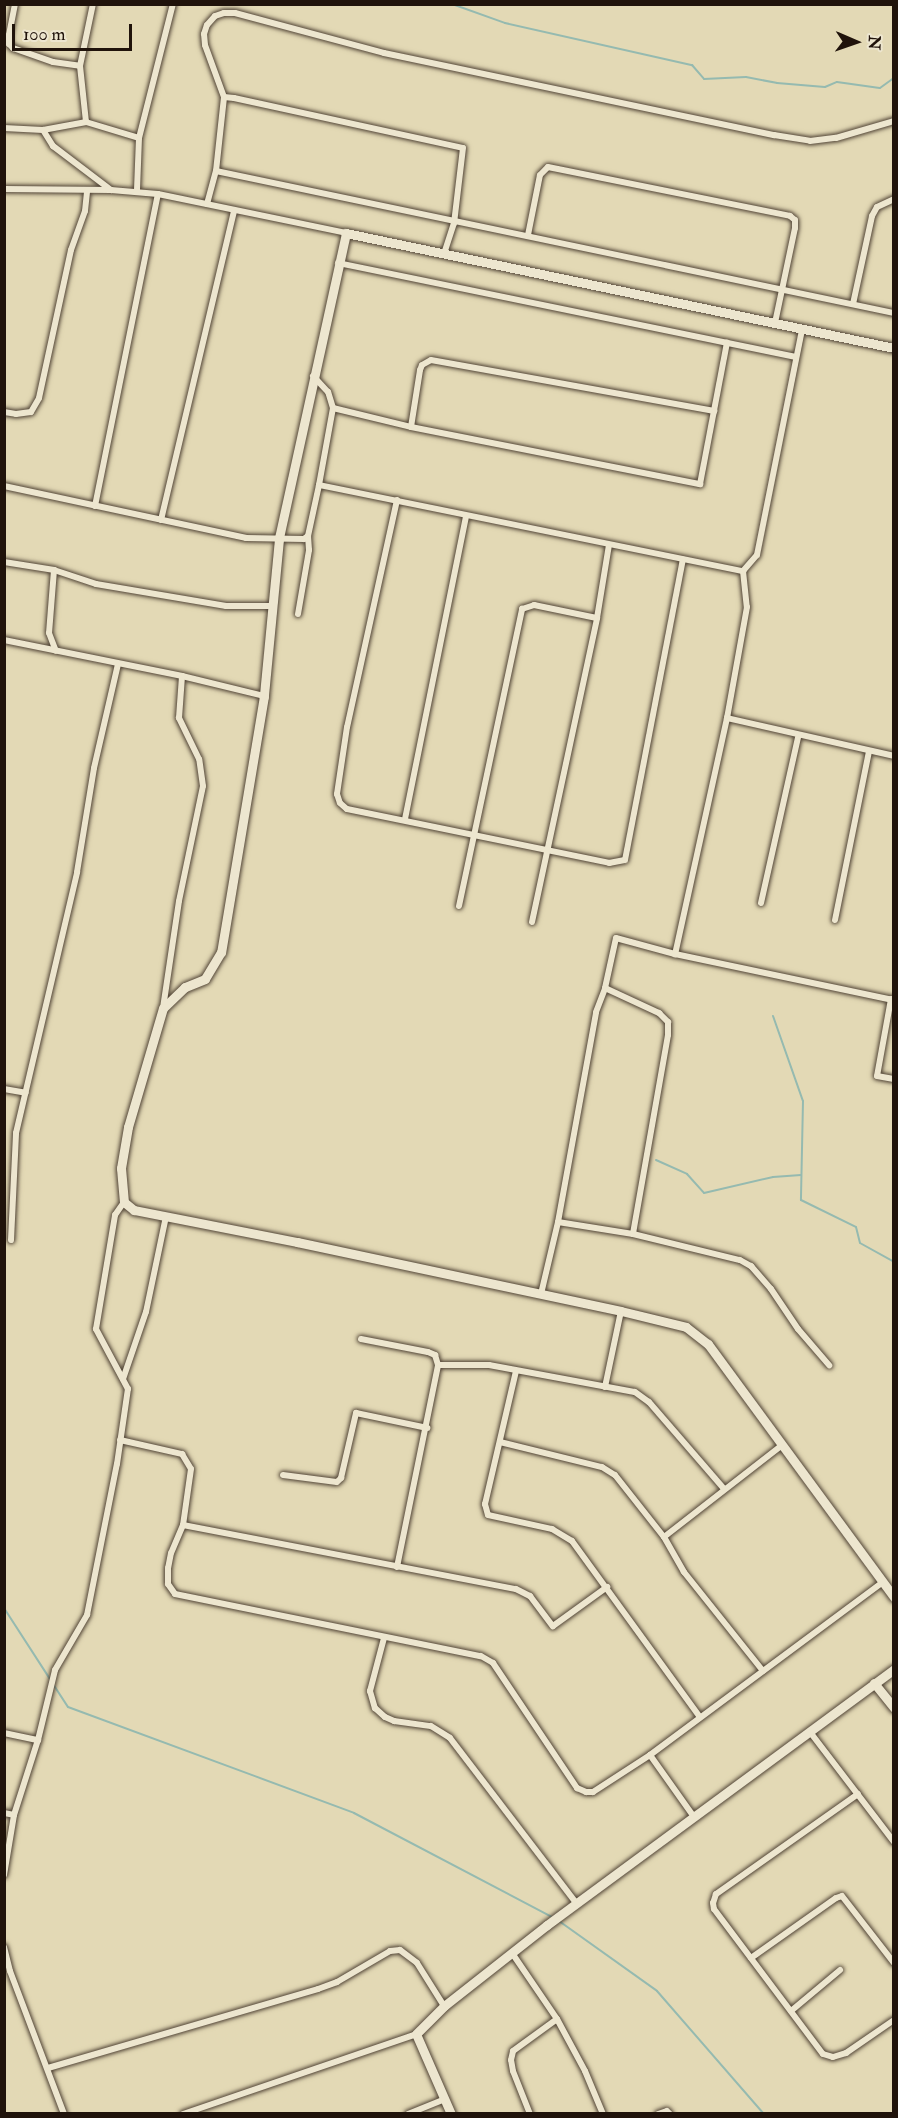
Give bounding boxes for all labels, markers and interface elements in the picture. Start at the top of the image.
scale bar [15,12,135,50]
north arrow [826,12,886,72]
text: 100 m [23,23,66,46]
text: N [864,35,884,50]

